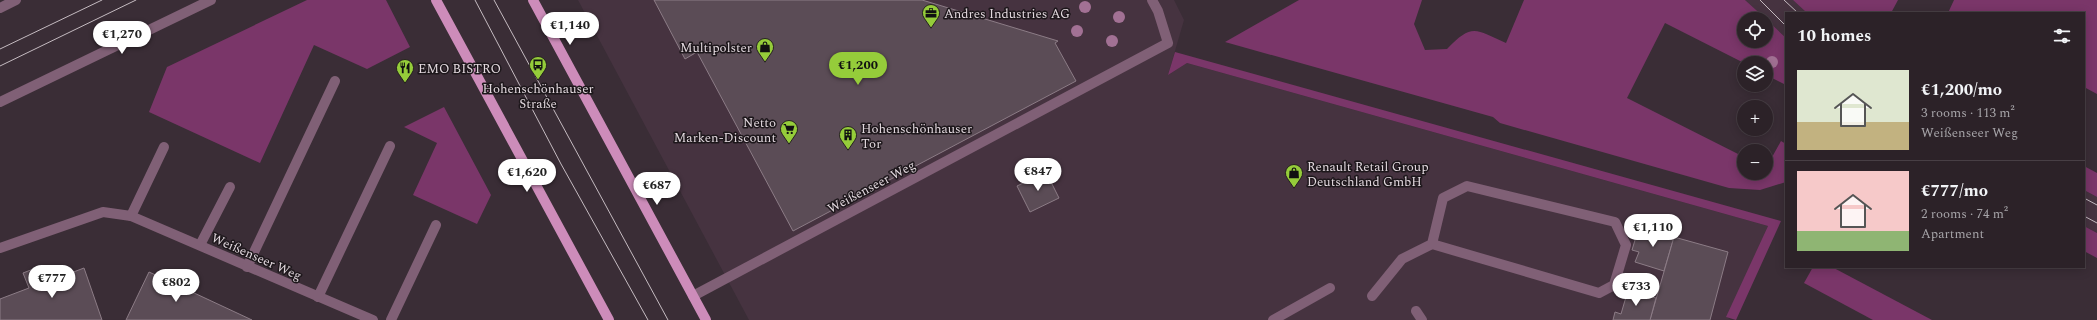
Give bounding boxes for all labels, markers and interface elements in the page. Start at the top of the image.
office icon: Andres Industries AG [921,3,941,28]
place label: Andres Industries AG [944,4,1070,24]
pin: €1,140 [537,12,603,46]
map controls [1737,12,1773,180]
button: locate [1737,12,1773,48]
text: €1,140 [550,15,590,35]
pin: €1,270 [89,21,155,55]
text: 10 homes [1797,23,1871,49]
text: €1,270 [102,24,142,44]
icon: filters [2051,25,2073,47]
shop icon: Multipolster [755,37,775,62]
place label: Multipolster [680,38,752,58]
pin: €1,200 [825,52,891,86]
bus stop icon: Hohenschönhauser Straße [528,55,548,80]
text: €1,200 [838,55,878,75]
button: layers [1737,56,1773,92]
restaurant icon: EMO BISTRO [395,58,415,83]
place label: EMO BISTRO [418,59,501,79]
text: €1,200/mo [1921,77,2002,103]
place label: Hohenschönhauser Straße [482,79,594,114]
icon: home [1829,86,1877,134]
button: + [1737,100,1773,136]
text: 3 rooms · 113 m² [1921,103,2015,123]
place label: Netto Marken-Discount [674,113,776,148]
supermarket icon: Netto Marken-Discount [779,119,799,144]
place label: Hohenschönhauser Tor [861,119,972,154]
text: Weißenseer Weg [1921,123,2018,143]
building icon: Hohenschönhauser Tor [838,125,858,150]
button: − [1737,144,1773,180]
street label: Weißenseer Weg [824,155,919,219]
place label: Renault Retail Group Deutschland GmbH [1307,157,1429,192]
pin: €847 [1014,158,1062,192]
pin: €1,620 [494,159,560,193]
text: €847 [1023,161,1053,181]
text: €1,620 [507,162,547,182]
shop icon: Renault Retail Group Deutschland GmbH [1284,163,1304,188]
pin: €687 [633,172,681,206]
text: €687 [642,175,672,195]
text: €777/mo [1921,178,1988,204]
icon: home [1829,187,1877,235]
text: 2 rooms · 74 m² [1921,204,2008,224]
pin: €1,110 [1620,214,1686,248]
text: €1,110 [1633,217,1673,237]
text: Apartment [1921,224,1984,244]
street label: Weißenseer Weg [208,228,305,286]
pin: €777 [28,265,76,299]
text: €777 [37,268,67,288]
pin: €802 [152,269,200,303]
text: €802 [161,272,191,292]
pin: €733 [1612,273,1660,307]
text: €733 [1621,276,1651,296]

